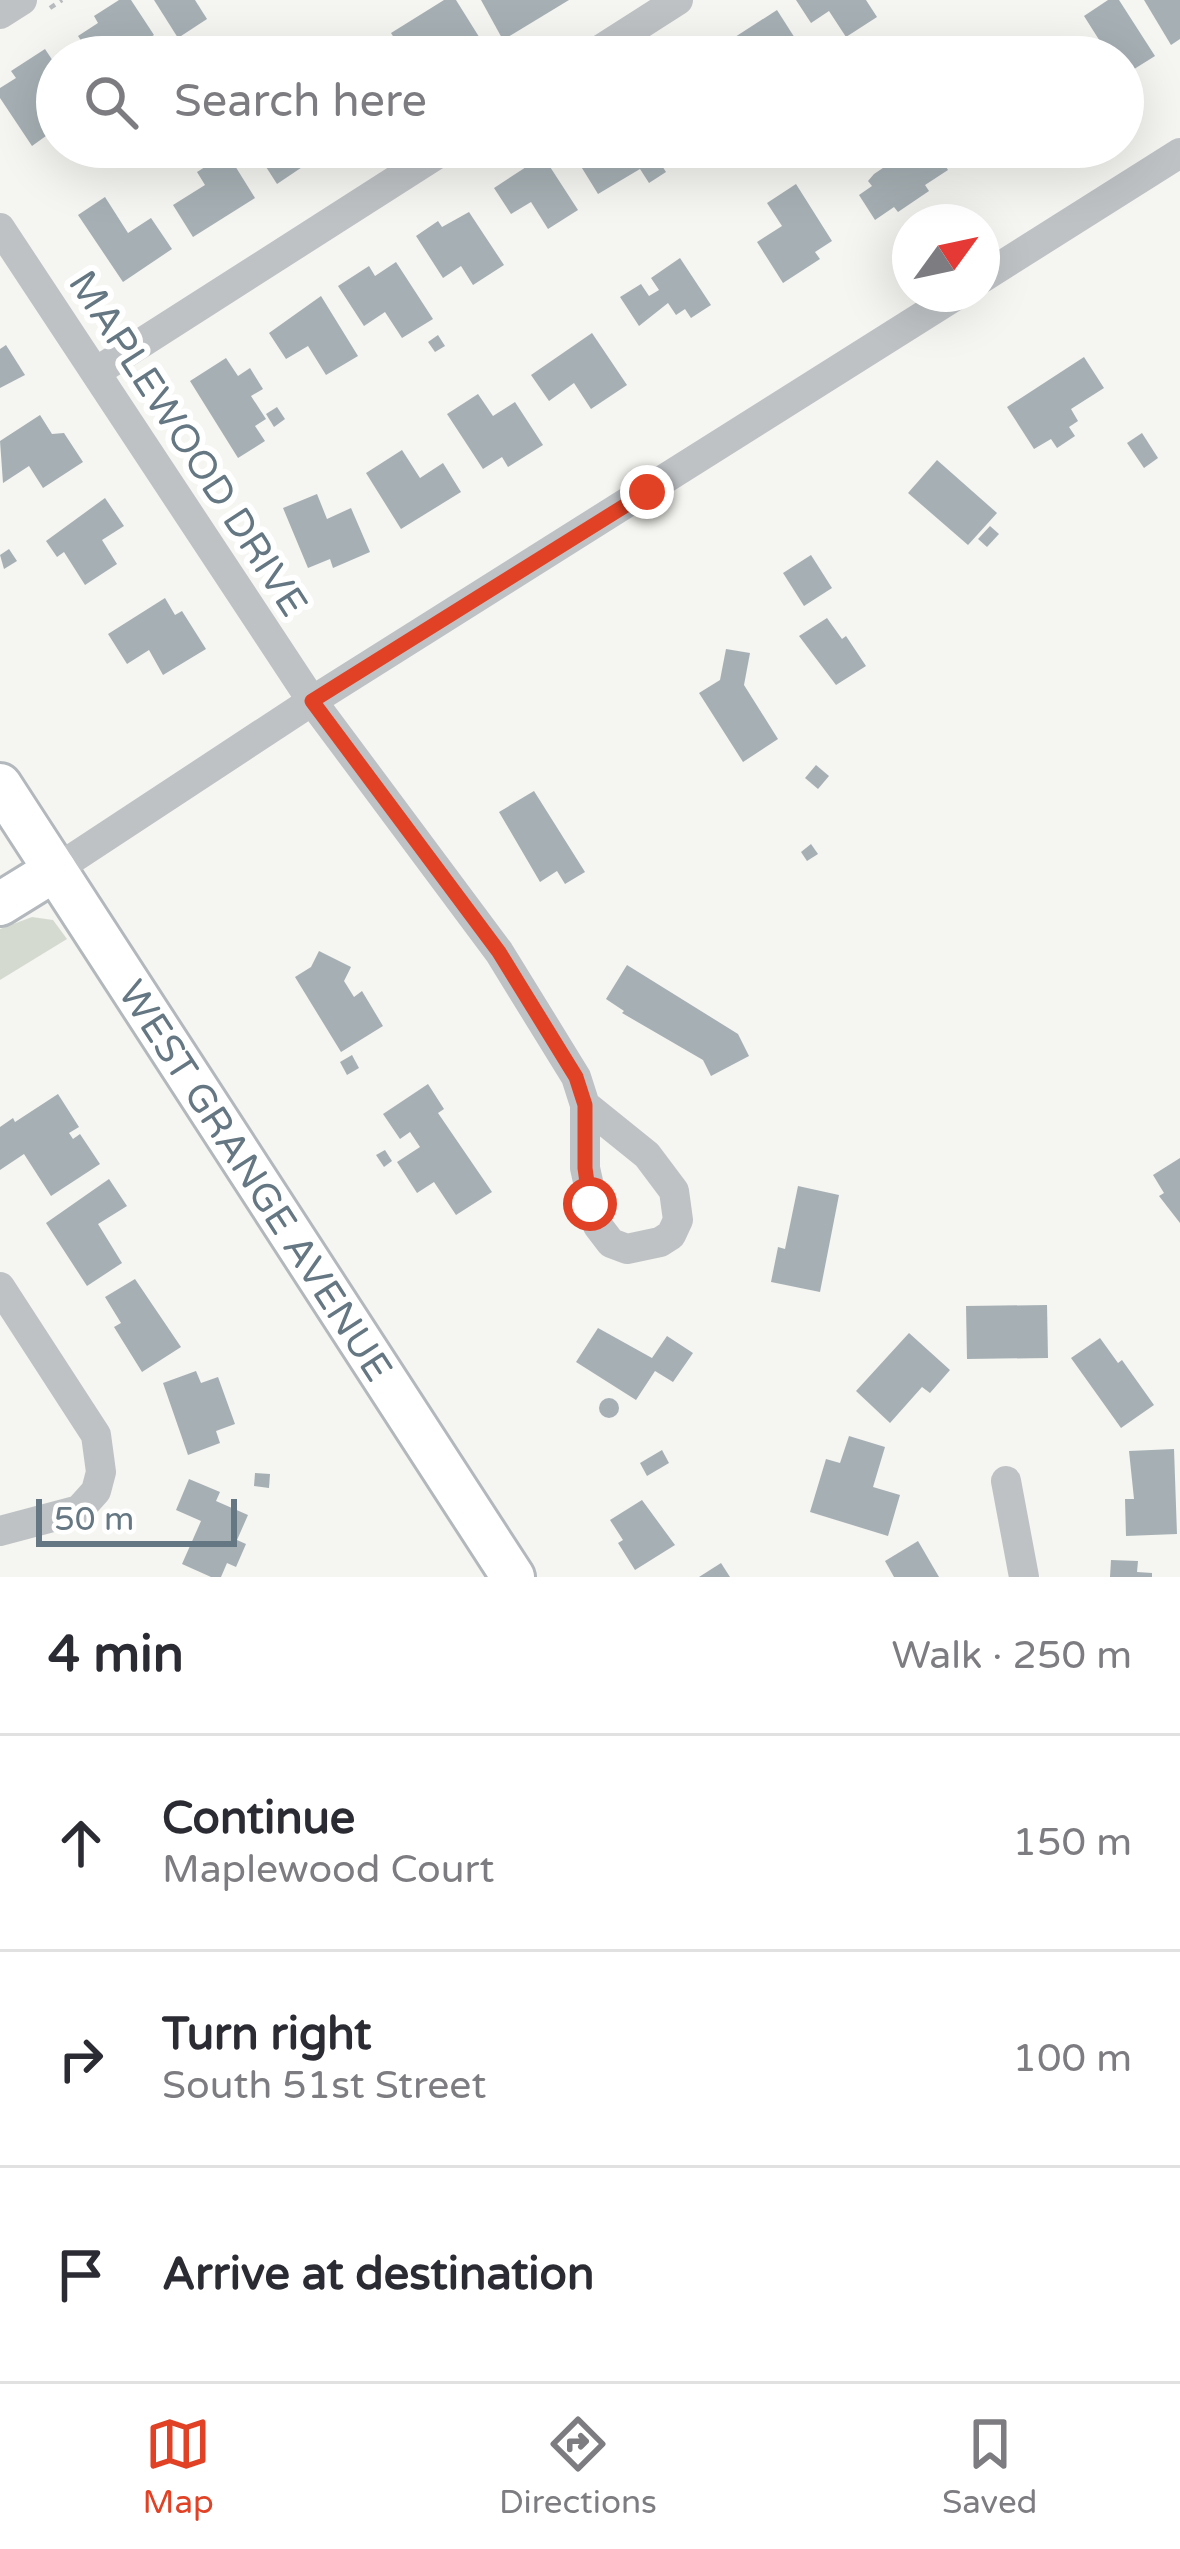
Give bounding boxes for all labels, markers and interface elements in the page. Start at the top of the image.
search box [36,36,1144,168]
icon: search [78,69,144,135]
text: Search here [174,75,427,129]
north arrow [892,204,1000,312]
street label: MAPLEWOOD DRIVE [58,262,317,625]
route end [620,465,674,519]
street label: WEST GRANGE AVENUE [108,972,402,1390]
route start [563,1177,617,1231]
scale bar [36,1493,237,1546]
text: 50 m [54,1500,134,1539]
text: 4 min [48,1624,184,1686]
text: Walk · 250 m [891,1632,1132,1679]
text: Continue [162,1792,355,1846]
icon: ahead [48,1810,114,1876]
text: 150 m [1013,1819,1132,1866]
text: Maplewood Court [162,1846,494,1893]
text: Turn right [162,2008,371,2062]
icon: right [48,2026,114,2092]
text: 100 m [1013,2035,1132,2082]
text: South 51st Street [162,2062,486,2109]
icon: arrive [48,2242,114,2308]
text: Arrive at destination [162,2248,594,2302]
tab: Map [143,2411,214,2522]
tab: Directions [499,2411,657,2522]
tab: Saved [942,2411,1037,2522]

